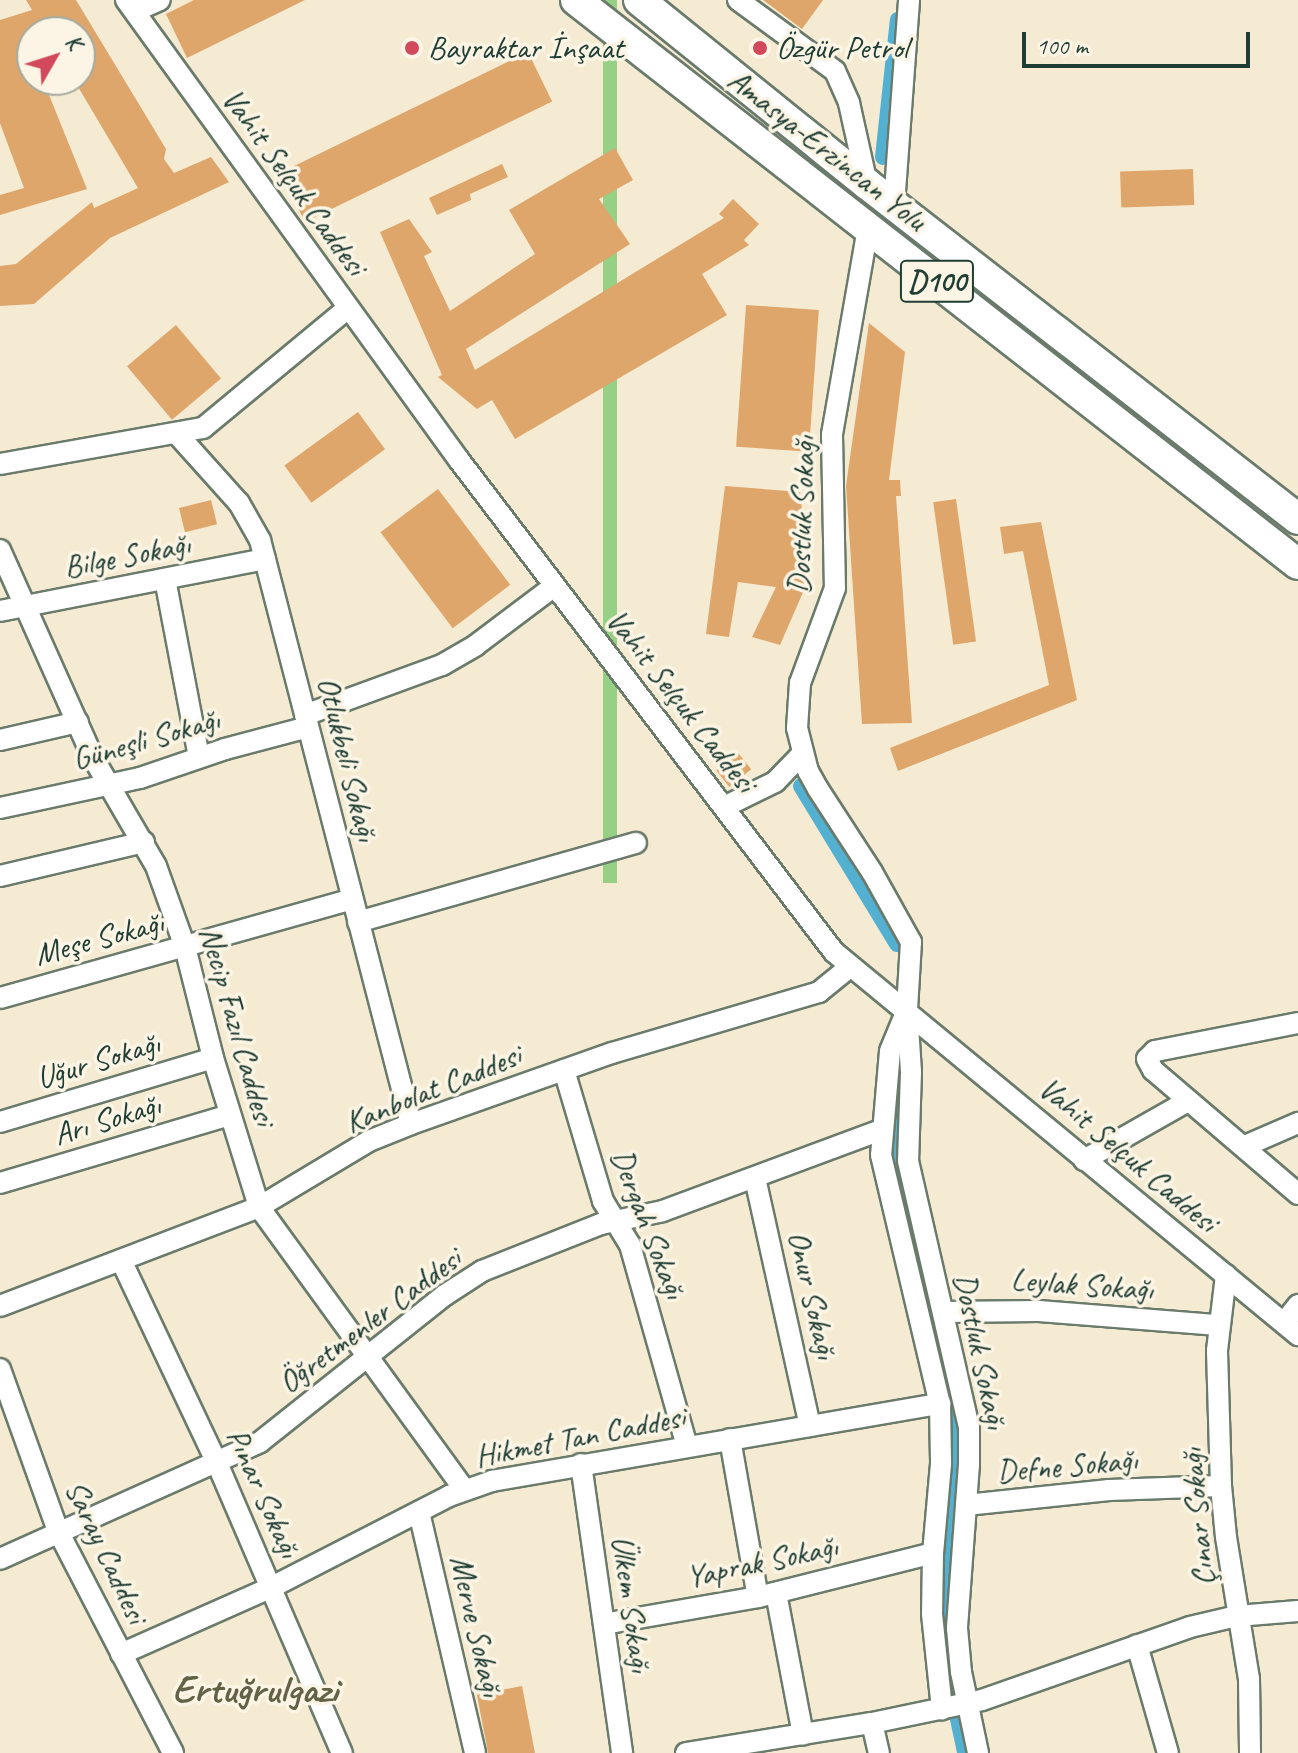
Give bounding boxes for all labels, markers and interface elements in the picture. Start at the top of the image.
north arrow [16,16,96,96]
scale bar [1026,16,1254,66]
text: K [59,29,87,55]
place label: Bayraktar İnşaat [428,29,623,67]
place label: Özgür Petrol [776,29,908,67]
text: 100 m [1036,31,1088,61]
marker: Bayraktar İnşaat [403,39,421,57]
marker: Özgür Petrol [751,39,769,57]
street label: Amasya-Erzincan Yolu [720,61,934,239]
street label: Vahit Selçuk Caddesi [213,81,375,283]
road number: D100 [899,255,975,307]
street label: Dostluk Sokağı [780,436,824,594]
street label: Bilge Sokağı [61,525,193,587]
street label: Vahit Selçuk Caddesi [597,601,765,801]
street label: Otlukbeli Sokağı [308,673,386,845]
street label: Güneşli Sokağı [68,701,224,779]
street label: Meşe Sokağı [31,904,167,974]
street label: Necip Fazıl Caddesi [190,922,284,1130]
street label: Uğur Sokağı [32,1024,164,1098]
street label: Kanbolat Caddesi [339,1036,527,1142]
street label: Vahit Selçuk Caddesi [1030,1069,1226,1241]
street label: Arı Sokağı [49,1086,165,1154]
street label: Dergah Sokağı [602,1144,694,1304]
street label: Onur Sokağı [779,1228,845,1362]
street label: Öğretmenler Caddesi [271,1240,469,1402]
street label: Leylak Sokağı [1010,1261,1154,1309]
street label: Dostluk Sokağı [945,1270,1015,1432]
street label: Hikmet Tan Caddesi [471,1398,689,1476]
street label: Pınar Sokağı [218,1423,308,1563]
street label: Defne Sokağı [996,1441,1138,1491]
street label: Çınar Sokağı [1173,1447,1223,1587]
street label: Saray Caddesi [56,1474,156,1630]
street label: Yaprak Sokağı [684,1527,840,1597]
street label: Ülkem Sokağı [602,1534,660,1674]
street label: Merve Sokağı [441,1552,511,1700]
district label: Ertuğrulgazi [172,1665,338,1713]

